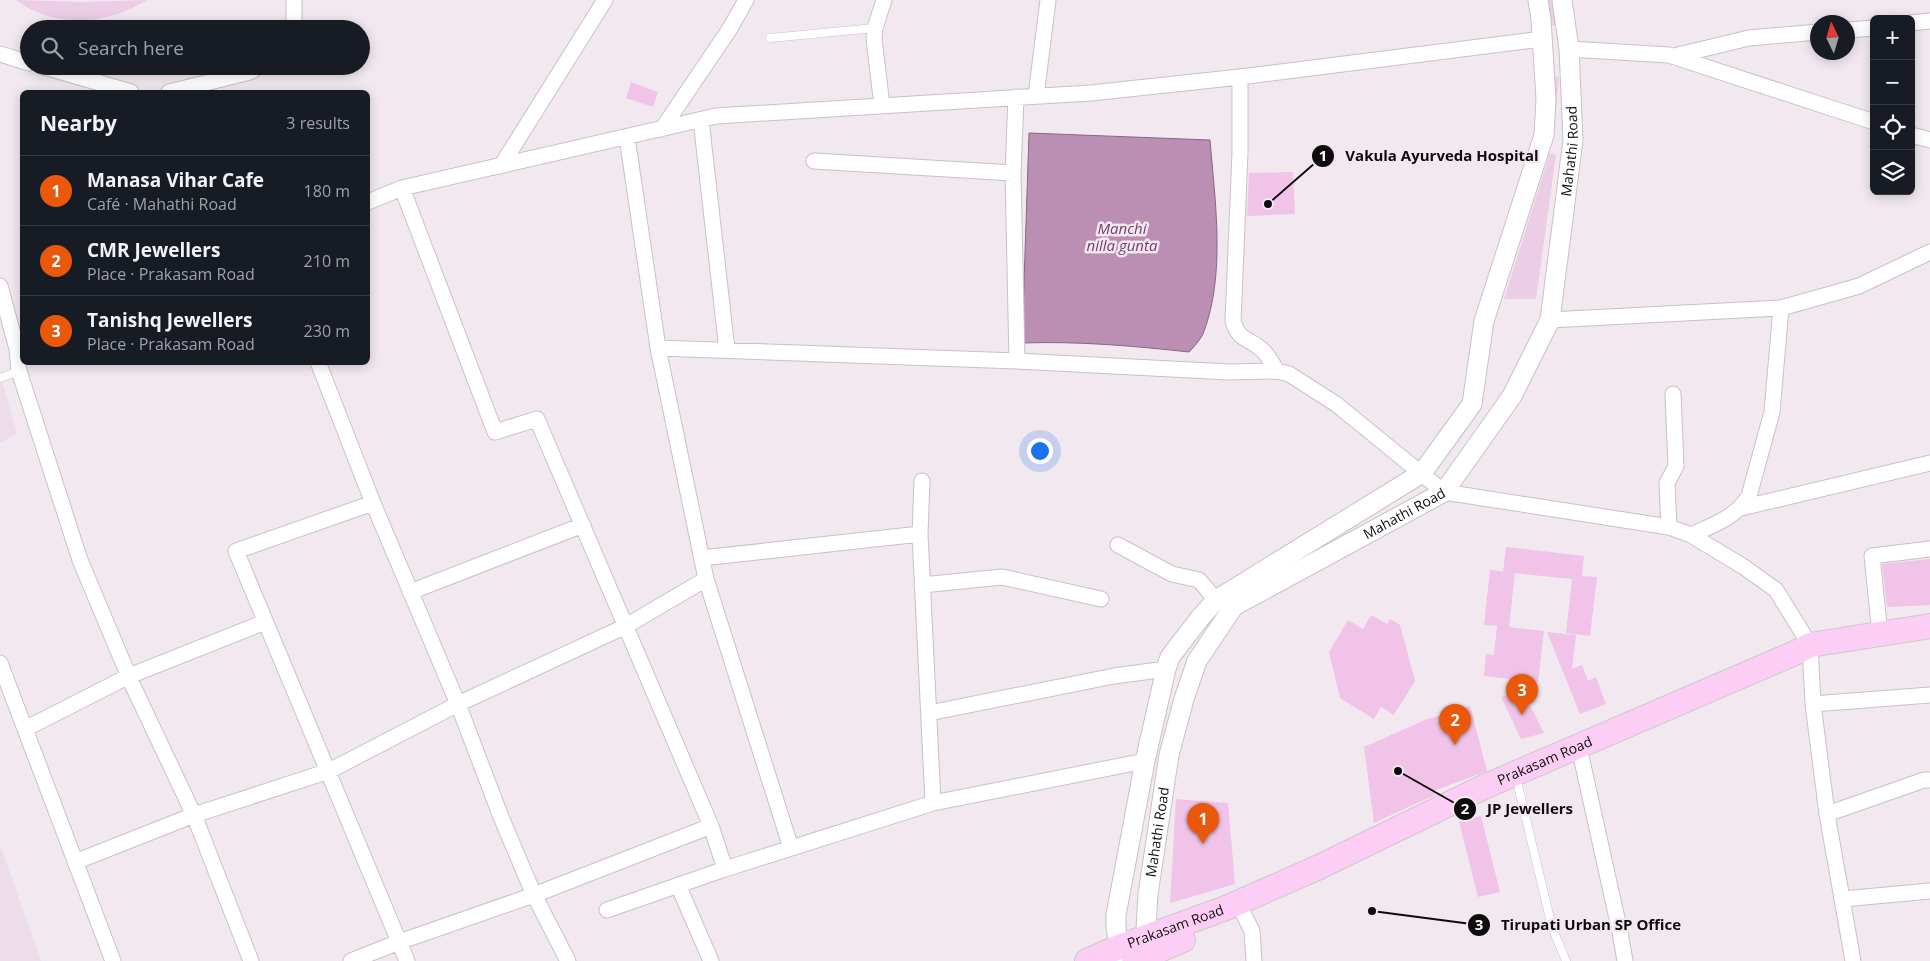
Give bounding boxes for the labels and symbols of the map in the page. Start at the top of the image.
north arrow [1810,15,1855,60]
street label: Mahathi Road [1556,105,1582,197]
callout: Vakula Ayurveda Hospital [1310,141,1549,171]
text: 1 [1319,145,1327,165]
text: Vakula Ayurveda Hospital [1345,145,1539,165]
water label: Manchi nilla gunta [1087,218,1158,255]
your location [1027,438,1053,464]
street label: Mahathi Road [1360,483,1449,543]
pin: 3 [1506,674,1538,715]
pin: 2 [1439,704,1471,745]
street label: Prakasam Road [1494,731,1595,789]
street label: Mahathi Road [1141,786,1173,878]
callout: JP Jewellers [1452,794,1583,824]
text: 2 [1461,798,1470,818]
text: JP Jewellers [1485,798,1573,818]
pin: 1 [1187,803,1219,844]
street label: Prakasam Road [1124,900,1226,952]
callout: Tirupati Urban SP Office [1466,910,1692,940]
text: 3 [1475,914,1483,934]
text: Tirupati Urban SP Office [1501,914,1681,934]

